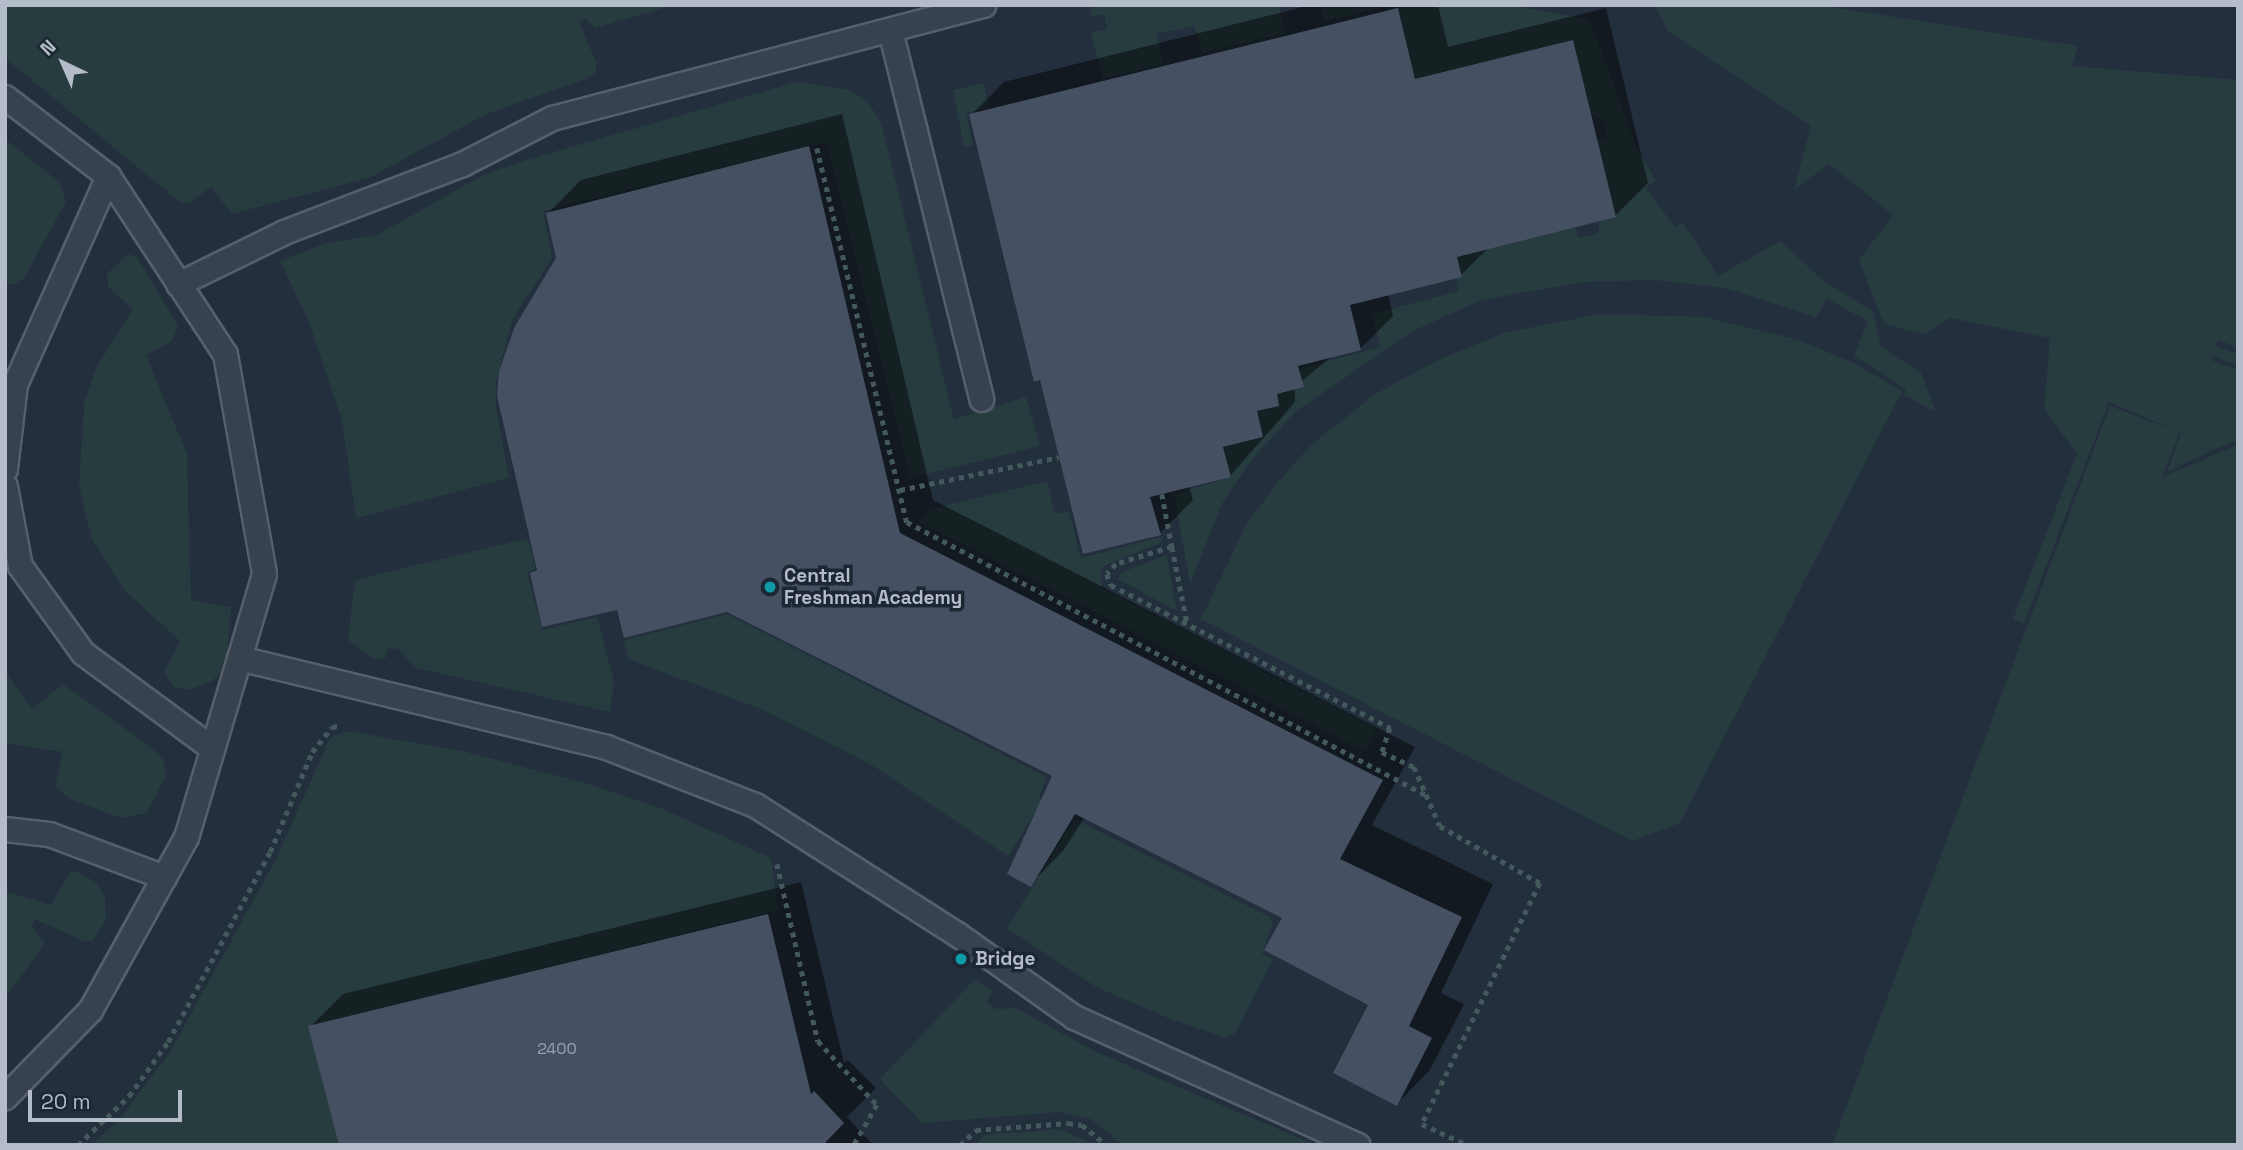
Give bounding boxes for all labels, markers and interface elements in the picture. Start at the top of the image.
north arrow [28,28,98,98]
text: N [35,34,61,61]
place label: Central Freshman Academy [784,565,963,609]
marker: Central Freshman Academy [762,579,778,595]
place label: Bridge [975,948,1035,970]
marker: Bridge [953,951,969,967]
house number: 2400 [537,1039,577,1059]
scale bar [32,1076,186,1120]
text: 20 m [41,1088,91,1115]

